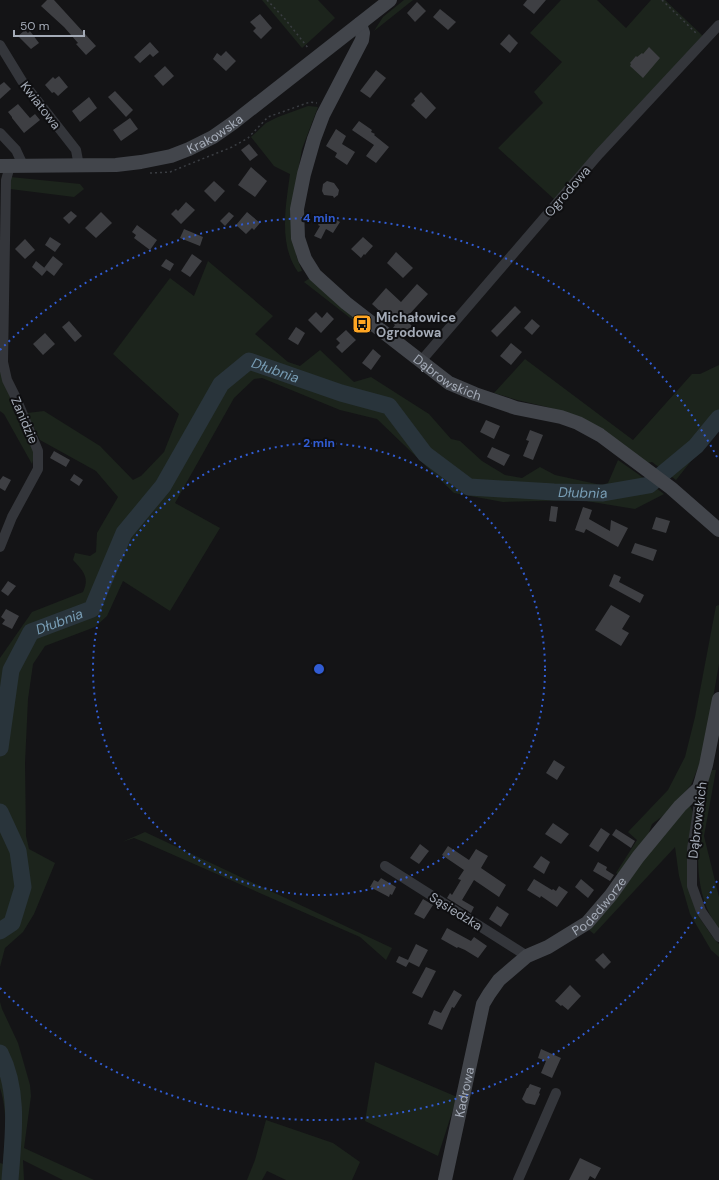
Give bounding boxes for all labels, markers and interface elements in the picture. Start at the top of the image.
scale bar [14,12,84,38]
text: 50 m [20,18,49,34]
street label: Kwiatowa [17,78,65,133]
street label: Krakowska [184,110,247,158]
street label: Ogrodowa [541,162,594,220]
text: 4 min [303,210,335,226]
place label: Michałowice Ogrodowa [376,309,456,341]
bus stop icon: Michałowice Ogrodowa [351,313,373,335]
street label: Dąbrowskich [410,351,484,405]
water label: Dłubnia [249,354,302,387]
street label: Zanidzie [7,394,42,446]
text: 2 min [303,435,335,451]
water label: Dłubnia [558,483,609,502]
water label: Dłubnia [33,604,86,638]
centre of rings [312,662,326,676]
street label: Dąbrowskich [684,781,711,859]
street label: Podedworze [569,873,630,939]
street label: Sąsiedzka [426,888,485,934]
street label: Kadrowa [451,1065,478,1119]

